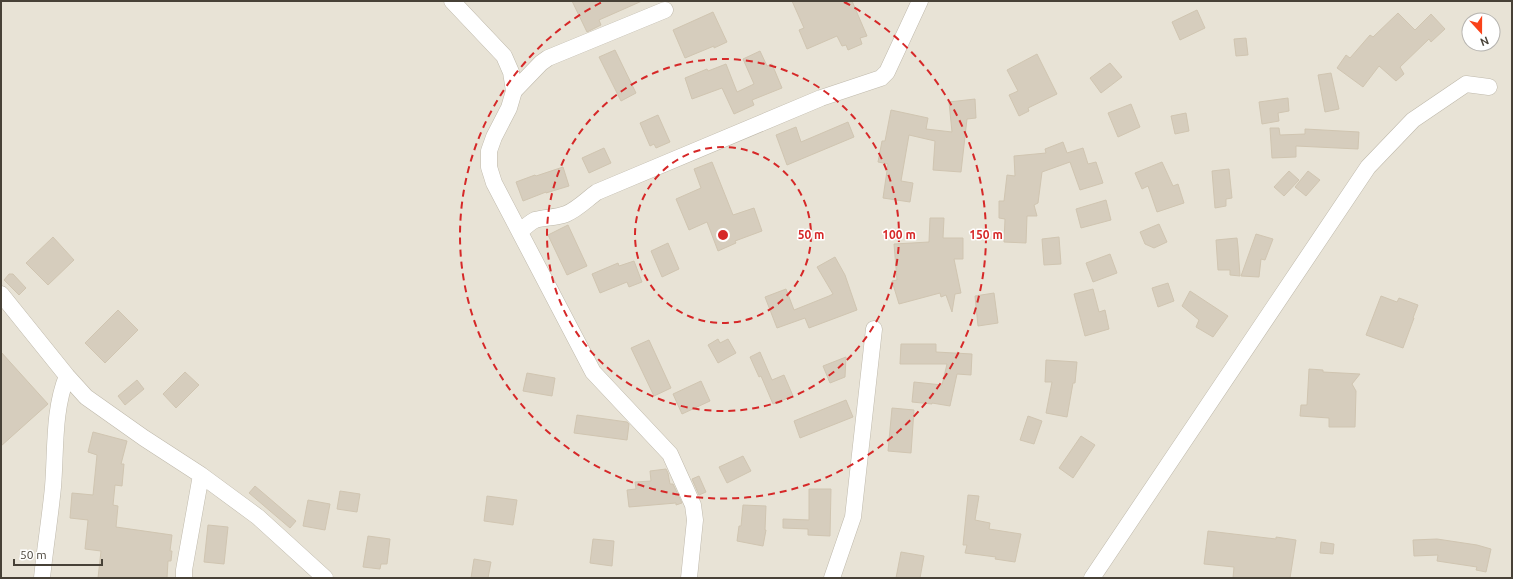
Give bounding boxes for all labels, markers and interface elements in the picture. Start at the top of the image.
north arrow [1461,12,1501,52]
text: N [1479,34,1491,48]
centre of rings [716,228,730,242]
text: 50 m [798,228,824,241]
text: 100 m [882,228,916,241]
text: 150 m [969,228,1003,241]
scale bar [14,541,102,567]
text: 50 m [20,548,47,561]

